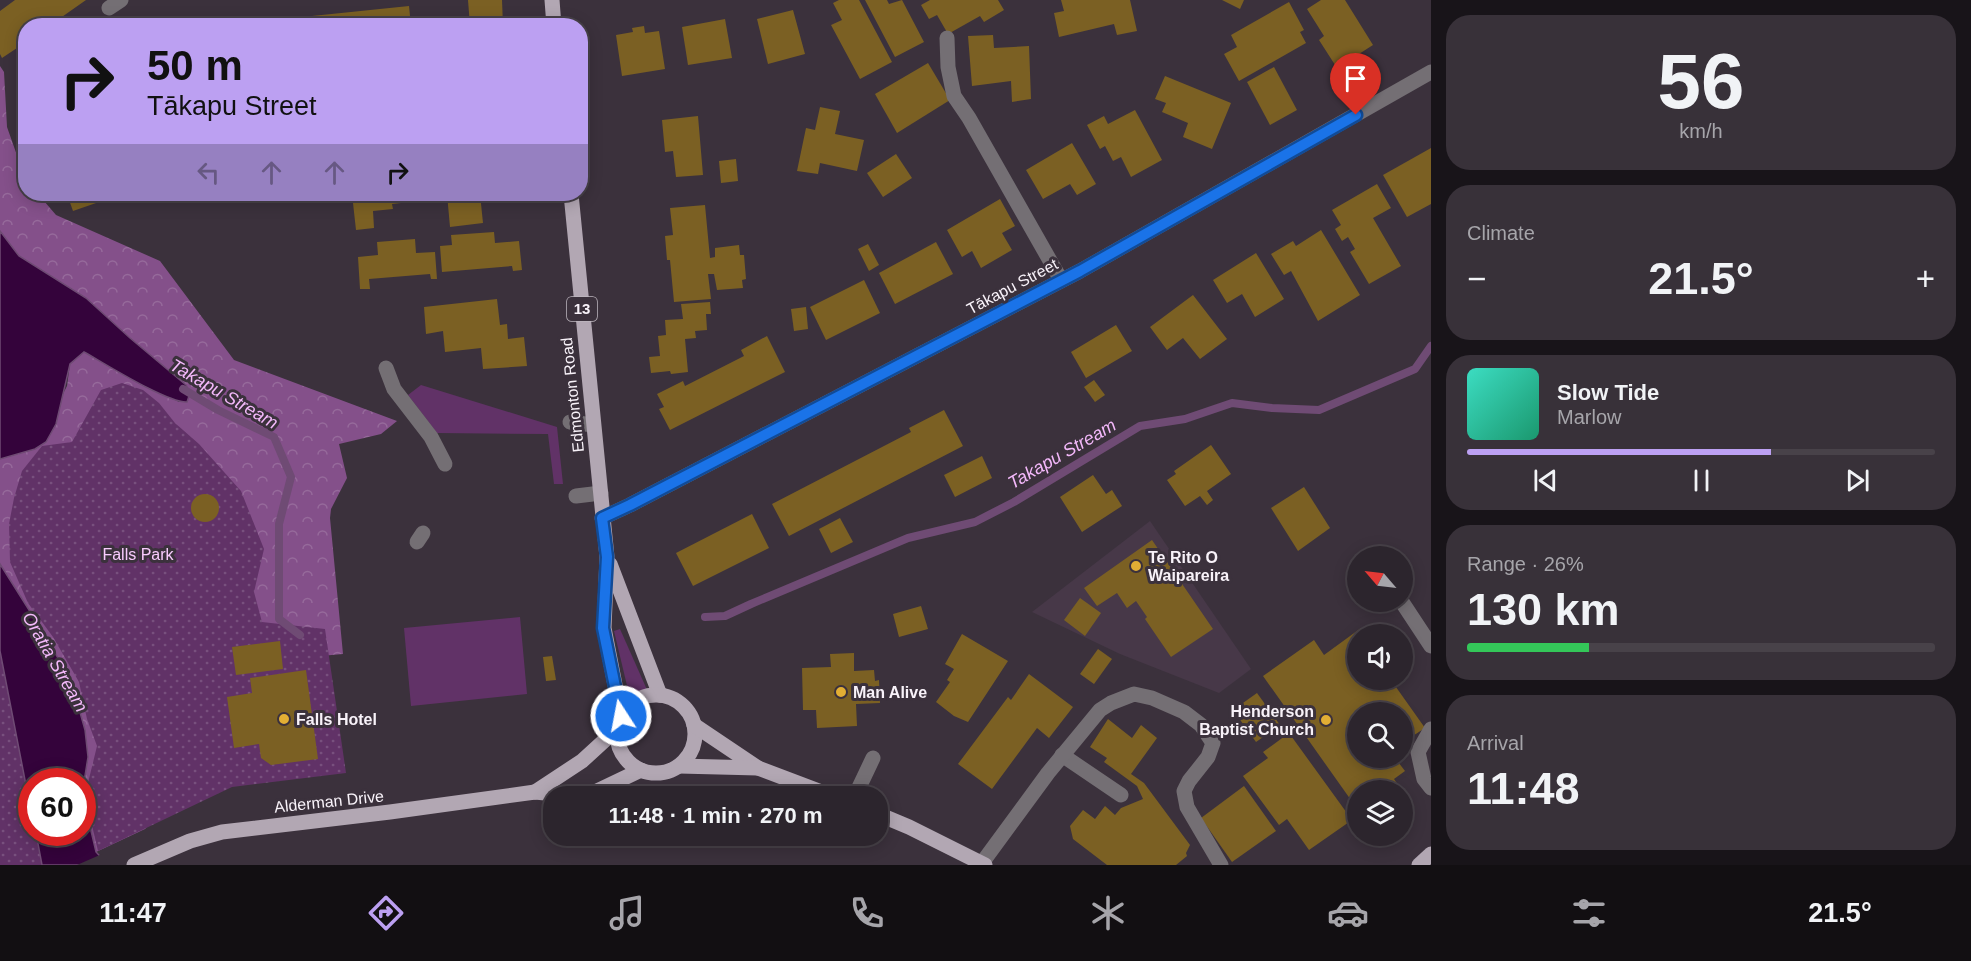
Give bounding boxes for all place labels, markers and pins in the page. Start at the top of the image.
pin [1330,53,1381,115]
place label: Te Rito O Waipareira [1148,549,1229,584]
marker: Te Rito O Waipareira [1129,559,1143,573]
place label: Man Alive [853,684,927,701]
marker: Man Alive [834,685,848,699]
place label: Henderson Baptist Church [1199,703,1314,738]
place label: Falls Hotel [296,711,377,728]
marker: Falls Hotel [277,712,291,726]
marker: Henderson Baptist Church [1319,713,1333,727]

